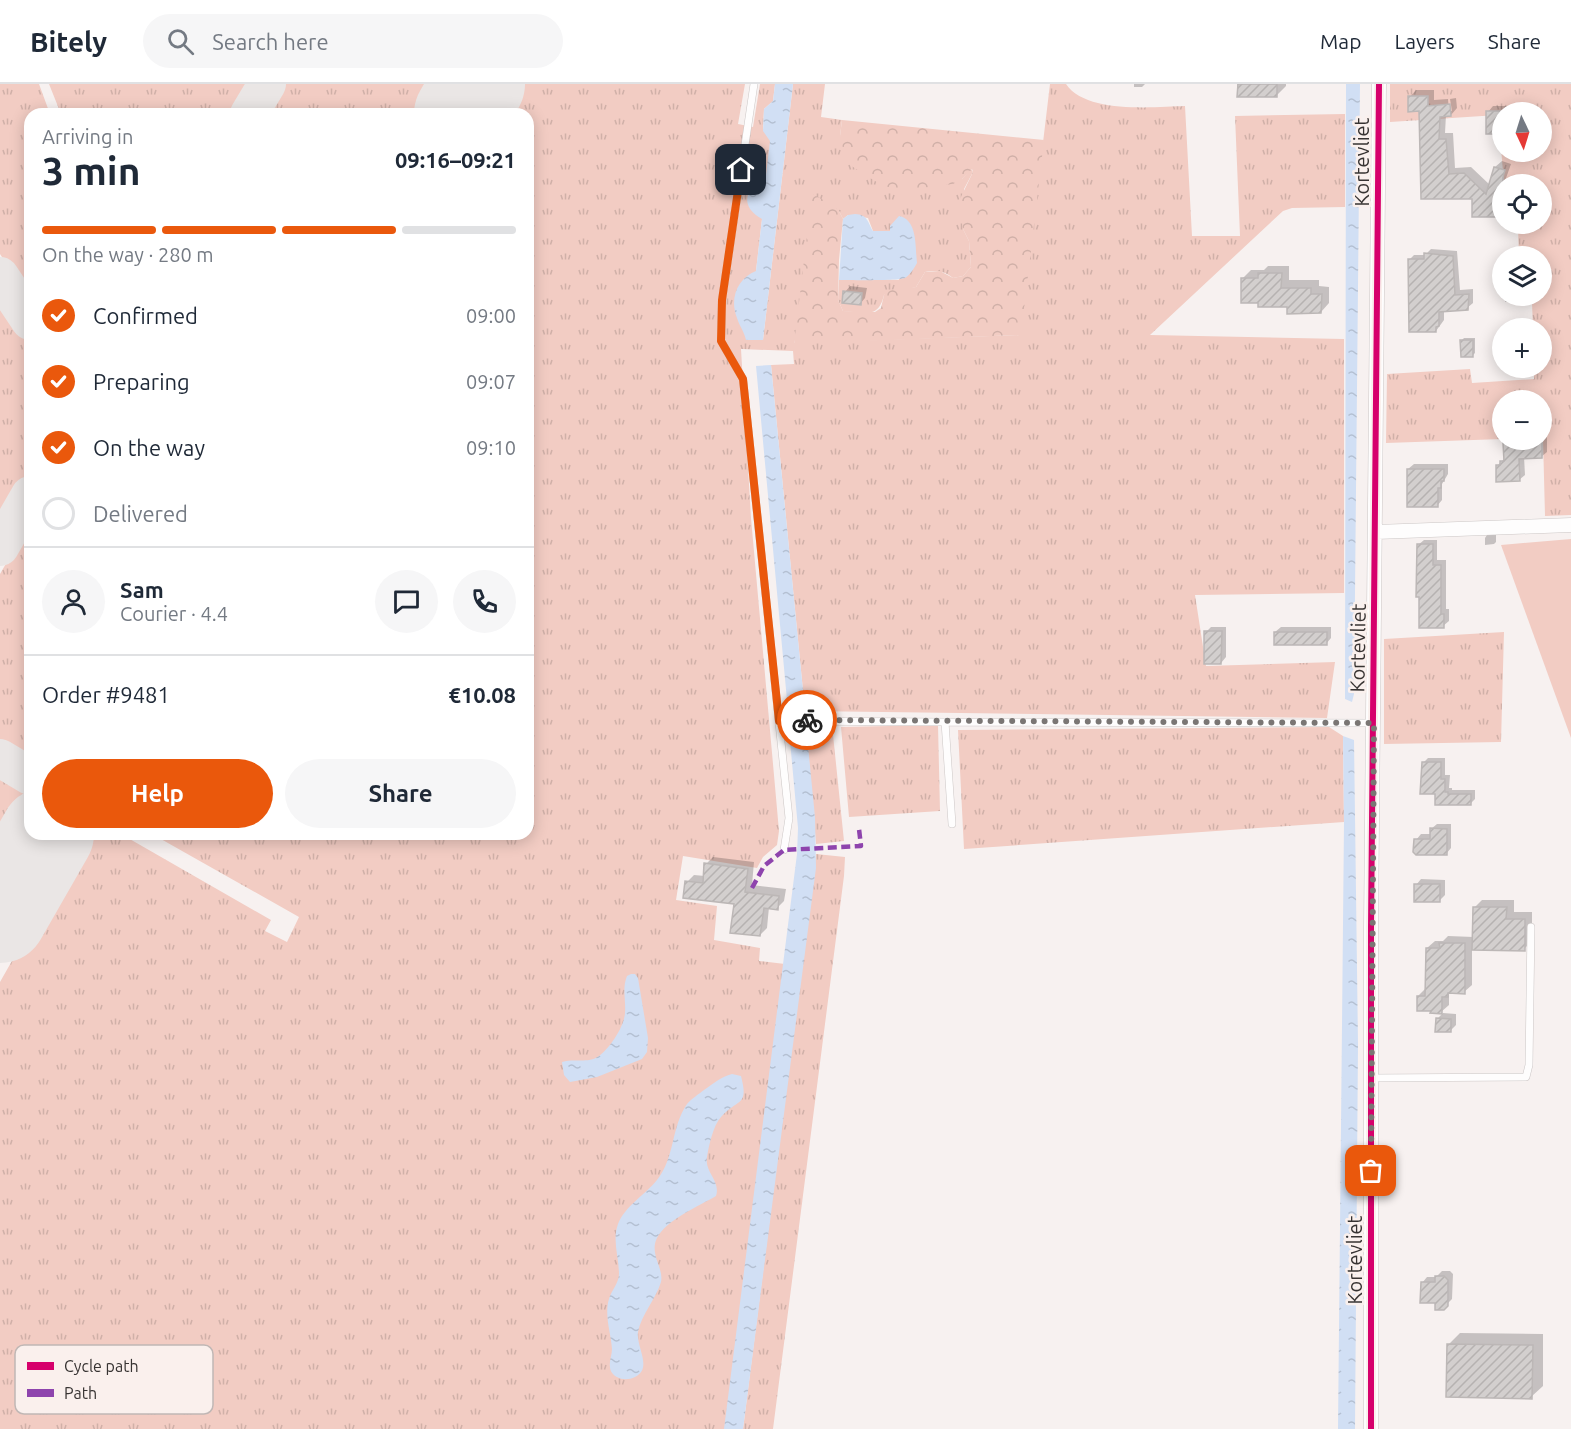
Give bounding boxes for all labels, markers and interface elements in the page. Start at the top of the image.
search box [143,14,563,68]
icon: search [164,25,197,58]
text: Bitely [30,26,107,57]
text: Search here [212,29,329,54]
text: Map [1320,29,1361,53]
text: Layers [1394,29,1455,53]
text: Share [1488,29,1541,53]
north arrow [1492,102,1552,162]
map controls [1492,102,1552,450]
street label: Kortevliet [1350,117,1373,206]
text: Arriving in [42,125,133,148]
pin [715,144,766,195]
text: 09:16–09:21 [395,147,516,172]
text: 3 min [42,149,141,192]
icon: home [724,153,757,186]
button: locate [1492,174,1552,234]
text: On the way · 280 m [42,243,214,266]
button: layers [1492,246,1552,306]
icon: check [42,299,75,332]
text: Confirmed [93,303,198,328]
text: 09:00 [466,304,516,327]
button: + [1492,318,1552,378]
icon: check [42,365,75,398]
text: Preparing [93,369,190,394]
text: 09:07 [466,370,516,393]
button: − [1492,390,1552,450]
icon: check [42,431,75,464]
text: On the way [93,435,205,460]
text: 09:10 [466,436,516,459]
text: Delivered [93,501,188,526]
button: person [42,570,105,633]
button: chat [375,570,438,633]
button: phone [453,570,516,633]
text: Sam [120,577,164,602]
text: Courier · 4.4 [120,602,228,625]
street label: Kortevliet [1345,603,1370,693]
text: Order #9481 [42,682,170,707]
text: €10.08 [449,682,516,707]
courier [777,690,837,750]
icon: bike [791,704,824,737]
button: Help [42,759,273,828]
button: Share [285,759,516,828]
pin [1345,1145,1396,1196]
icon: bag [1354,1154,1387,1187]
street label: Kortevliet [1343,1215,1366,1304]
legend [15,1345,213,1414]
text: Cycle path [64,1357,139,1375]
text: Path [64,1384,97,1402]

